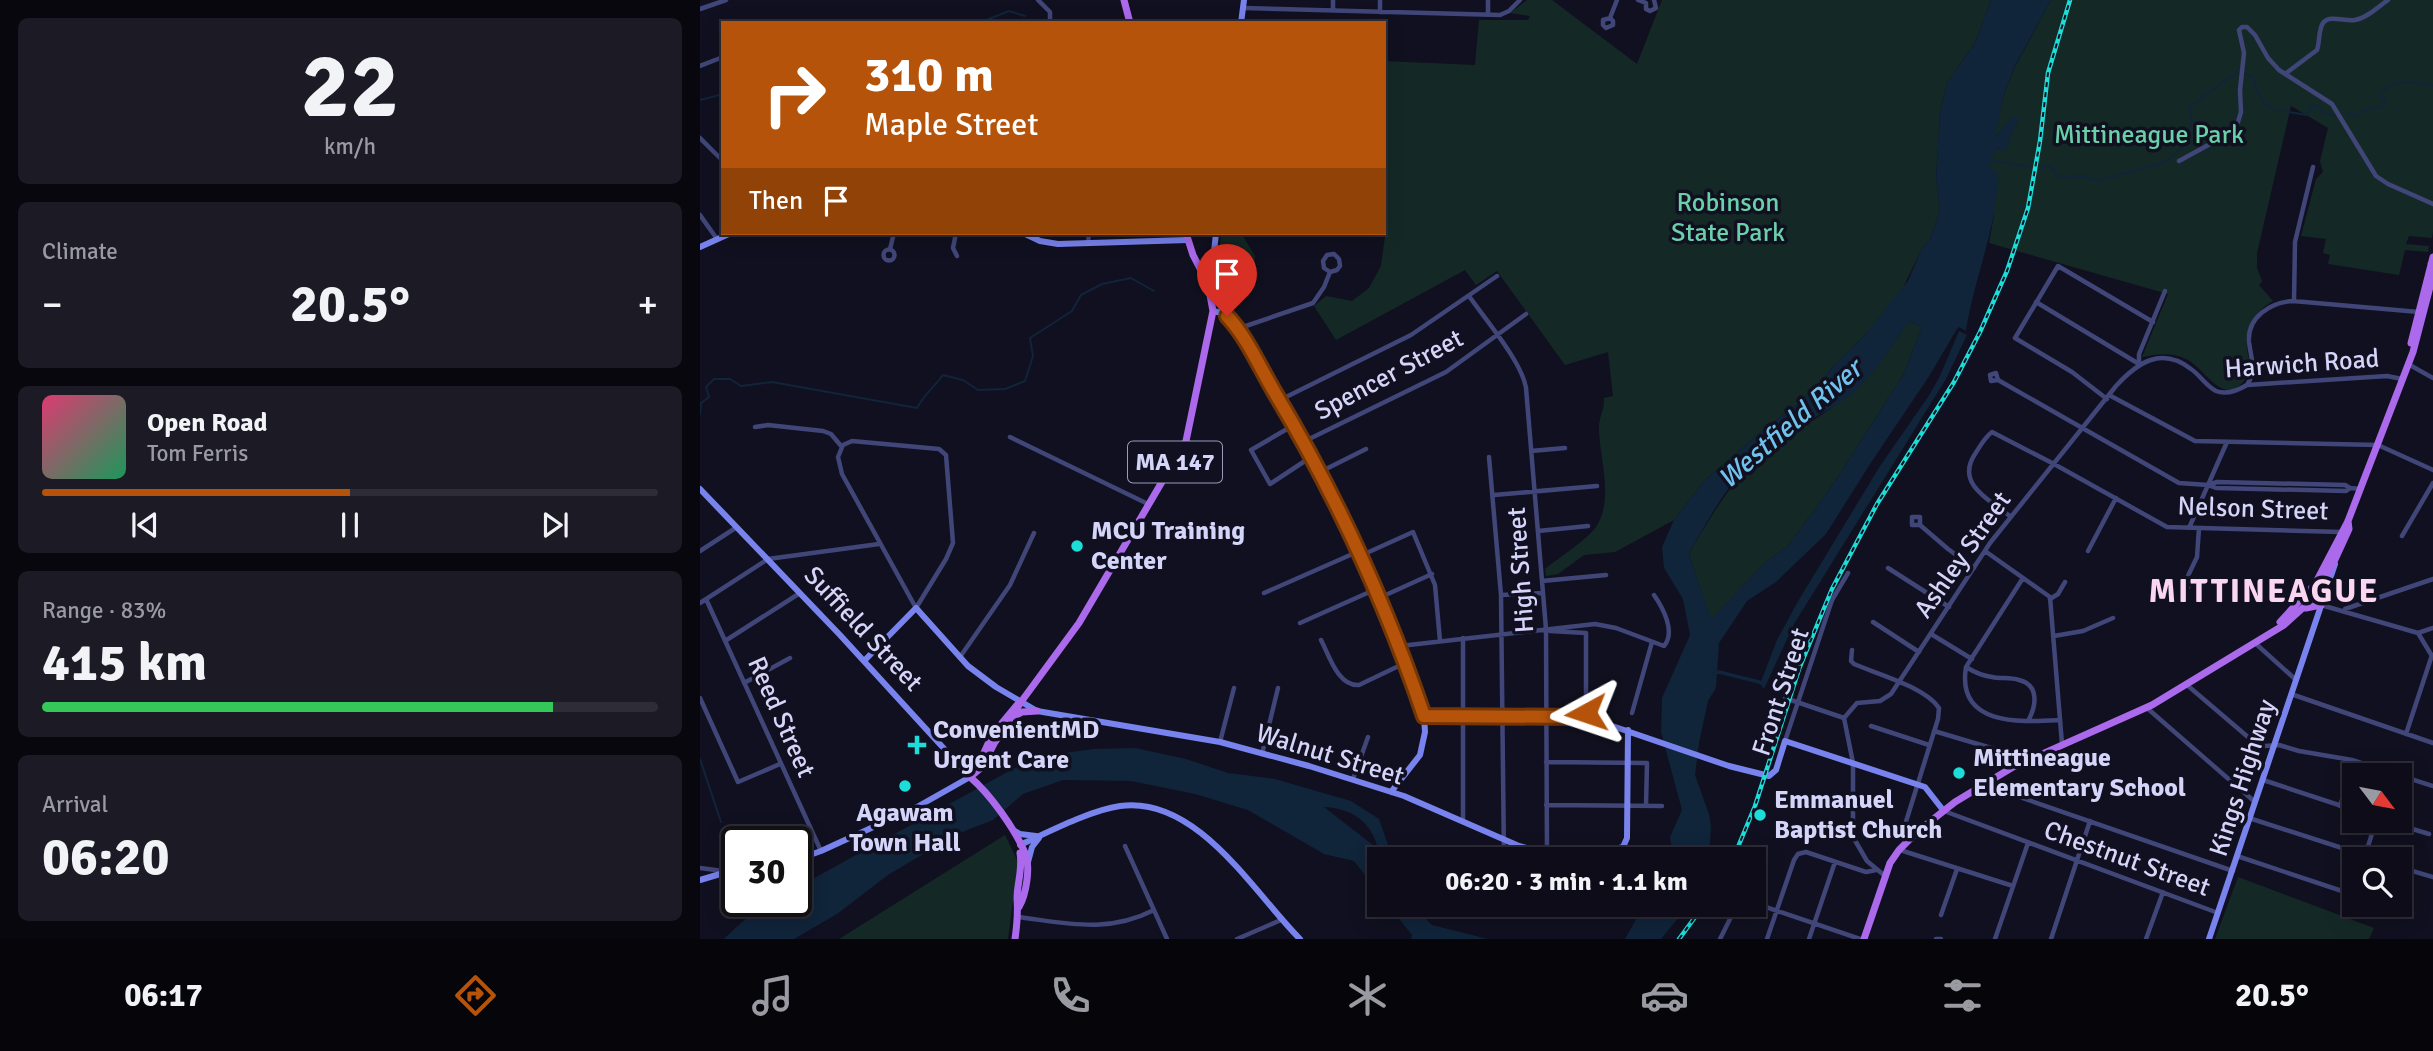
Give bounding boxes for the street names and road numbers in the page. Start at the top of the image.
street label: Spencer Street [1309,322,1469,428]
street label: Harwich Road [2224,343,2380,385]
road number: MA 147 [1128,442,1222,482]
street label: Ashley Street [1908,486,2018,624]
street label: Nelson Street [2177,490,2329,528]
street label: High Street [1501,506,1541,634]
street label: Suffield Street [797,560,929,698]
street label: Front Street [1745,624,1817,760]
street label: Reed Street [740,652,822,782]
street label: Kings Highway [2203,695,2283,861]
street label: Walnut Street [1252,717,1408,793]
street label: Chestnut Street [2040,814,2214,904]

